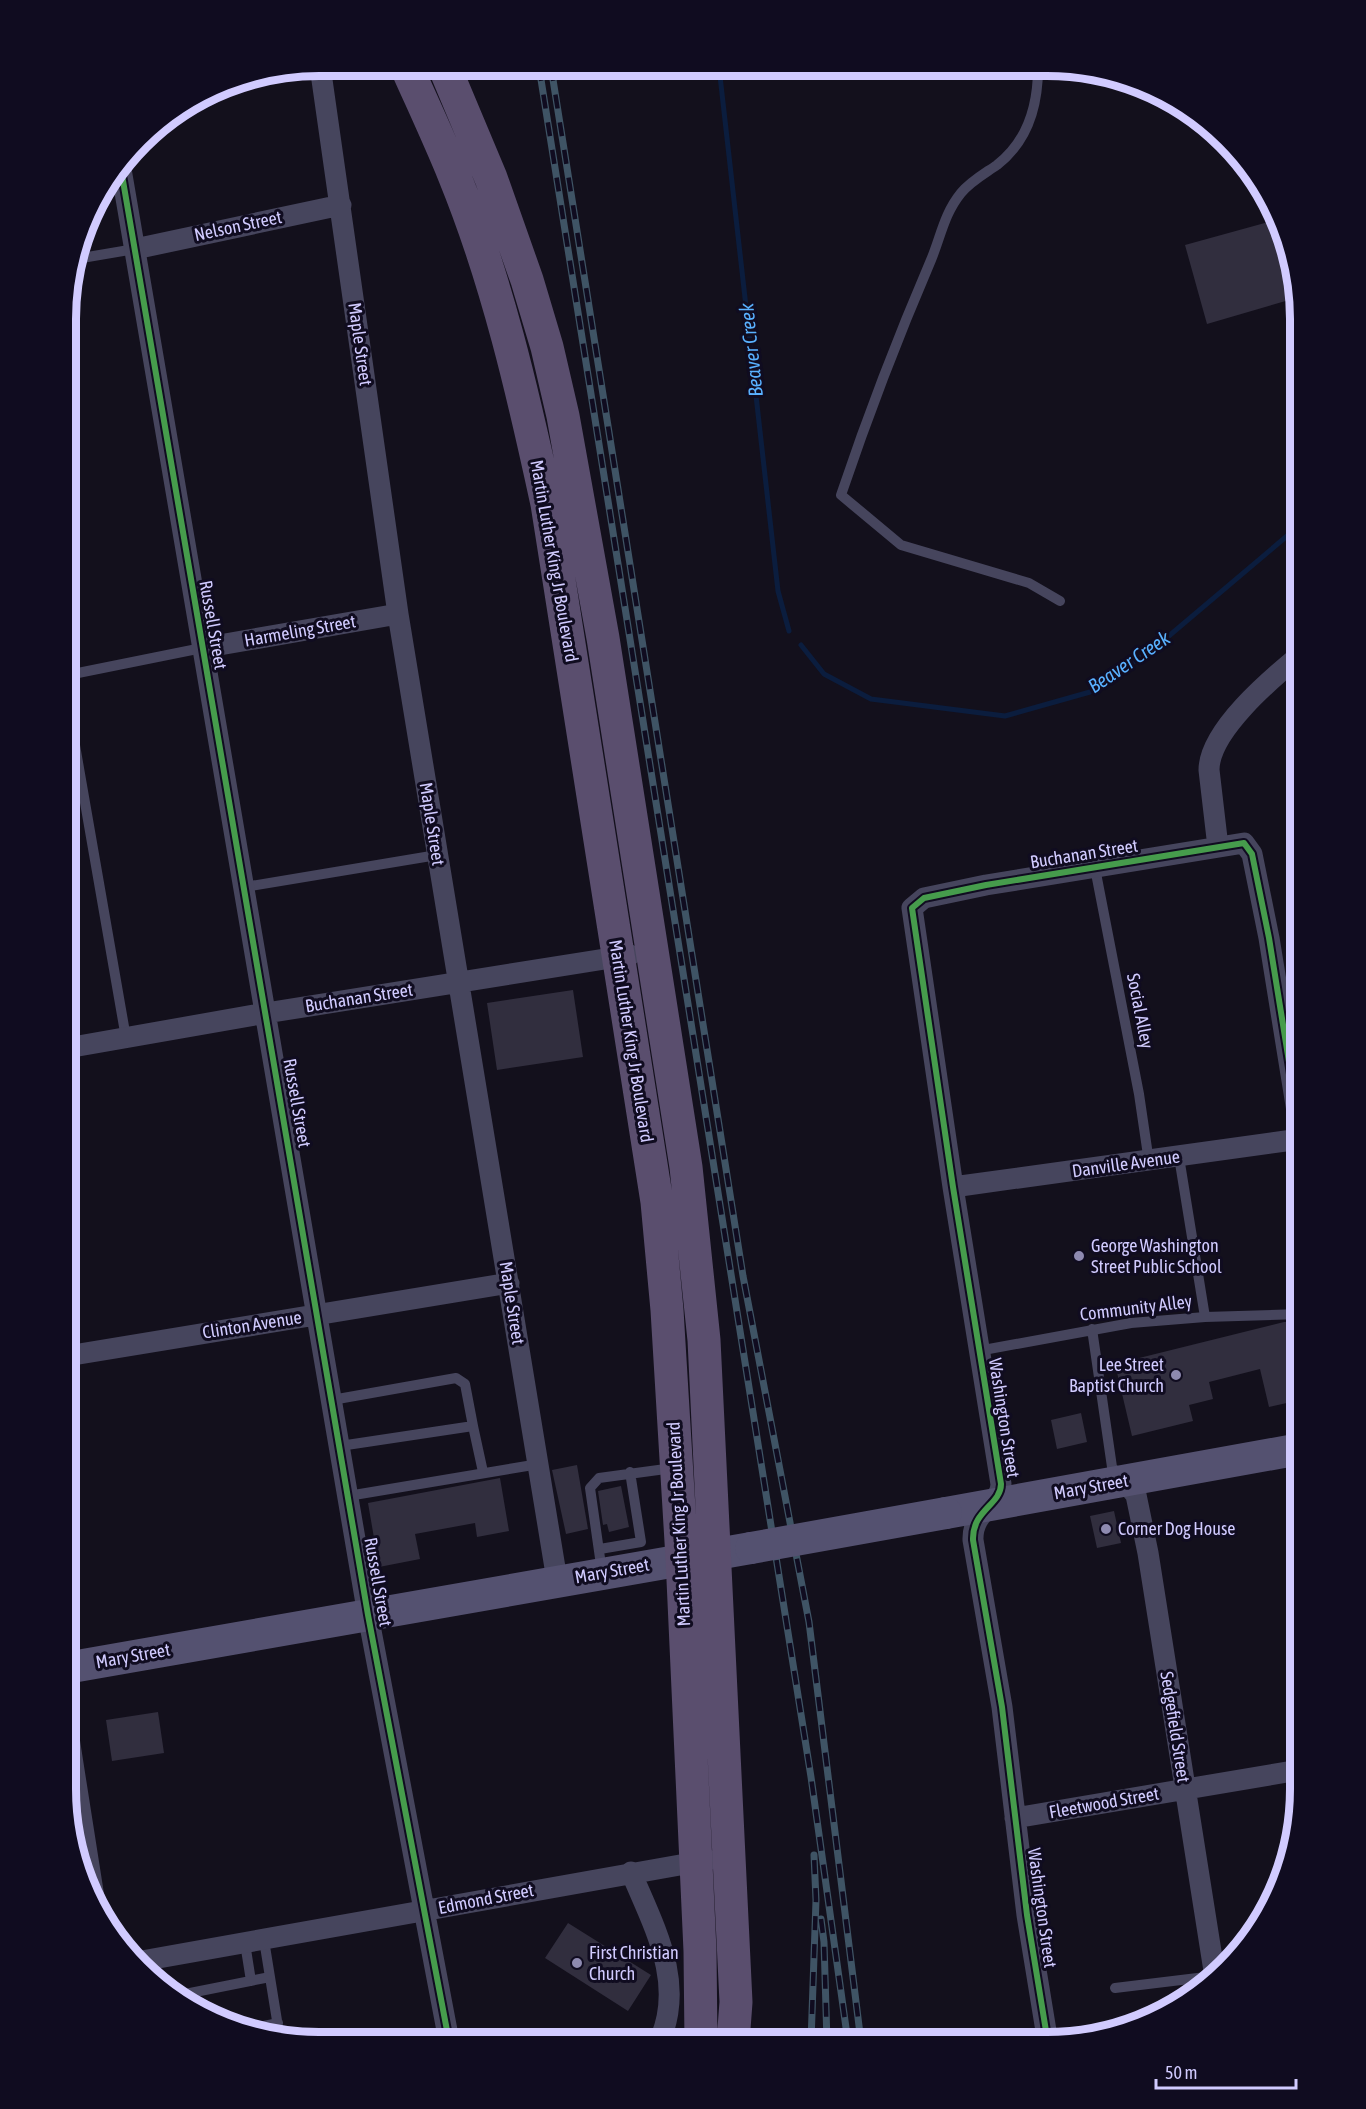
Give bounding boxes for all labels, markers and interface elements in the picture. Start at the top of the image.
street label: Nelson Street [192,206,284,245]
street label: Maple Street [344,301,377,387]
water label: Beaver Creek [734,302,767,398]
street label: Martin Luther King Jr Boulevard [526,458,583,664]
street label: Russell Street [195,579,232,671]
street label: Harmeling Street [243,610,357,651]
water label: Beaver Creek [1083,626,1174,697]
street label: Maple Street [416,781,449,867]
street label: Buchanan Street [1029,835,1139,872]
street label: Martin Luther King Jr Boulevard [605,938,658,1144]
street label: Social Alley [1123,972,1158,1050]
street label: Buchanan Street [304,979,414,1016]
street label: Russell Street [279,1057,316,1149]
street label: Danville Avenue [1071,1146,1181,1181]
place label: George Washington Street Public School [1091,1235,1222,1277]
marker: George Washington Street Public School [1072,1249,1086,1263]
street label: Maple Street [496,1260,529,1346]
street label: Community Alley [1079,1290,1193,1325]
street label: Clinton Avenue [201,1306,303,1343]
place label: Lee Street Baptist Church [1069,1354,1164,1396]
street label: Washington Street [985,1357,1024,1479]
marker: Lee Street Baptist Church [1169,1368,1183,1382]
street label: Martin Luther King Jr Boulevard [663,1421,694,1627]
street label: Mary Street [1052,1470,1130,1503]
place label: Corner Dog House [1118,1518,1235,1539]
marker: Corner Dog House [1099,1522,1113,1536]
street label: Russell Street [360,1536,397,1628]
street label: Mary Street [573,1554,651,1587]
street label: Mary Street [94,1639,172,1672]
street label: Sedgefield Street [1156,1670,1195,1784]
street label: Fleetwood Street [1047,1783,1161,1823]
street label: Washington Street [1024,1847,1061,1969]
street label: Edmond Street [436,1879,535,1918]
place label: First Christian Church [589,1942,679,1984]
marker: First Christian Church [570,1956,584,1970]
scale bar [1156,2052,1296,2090]
text: 50 m [1165,2062,1197,2083]

